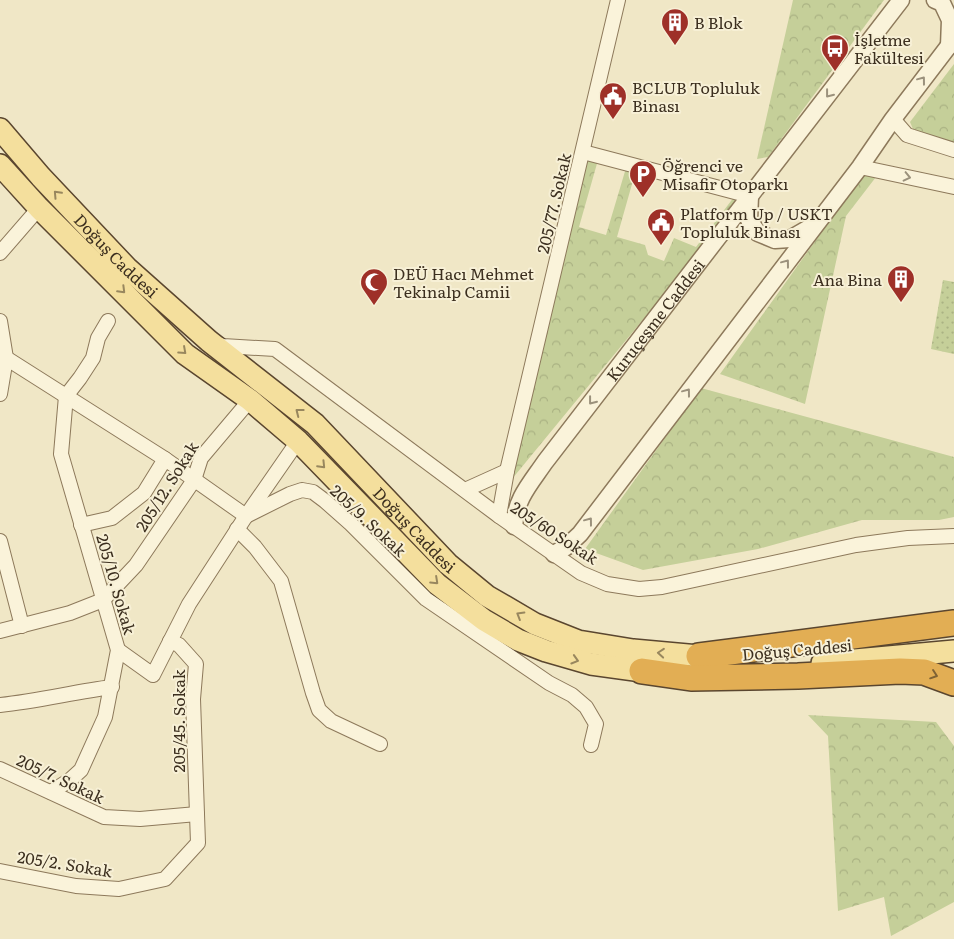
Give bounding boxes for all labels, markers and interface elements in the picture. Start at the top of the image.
building icon: B Blok [660,7,690,46]
place label: B Blok [694,10,743,34]
place label: İşletme Fakültesi [854,27,924,69]
bus stop icon: İşletme Fakültesi [820,33,850,72]
place label: BCLUB Topluluk Binası [632,75,760,117]
one-way arrow [917,77,925,86]
public building icon: BCLUB Topluluk Binası [598,81,628,120]
one-way arrow [826,88,834,97]
street label: 205/77. Sokak [530,150,576,256]
place label: Öğrenci ve Misafir Otoparkı [662,153,788,195]
parking icon: Öğrenci ve Misafir Otoparkı [628,159,658,198]
one-way arrow [903,171,911,182]
one-way arrow [54,190,63,199]
place label: Platform Up / USKT Topluluk Binası [680,201,833,243]
public building icon: Platform Up / USKT Topluluk Binası [646,207,676,246]
street label: Doğuş Caddesi [69,208,164,303]
street label: Kuruçeşme Caddesi [600,253,710,386]
one-way arrow [780,259,789,269]
place label: DEÜ Hacı Mehmet Tekinalp Camii [393,261,534,303]
building icon: Ana Bina [886,264,916,303]
mosque icon: DEÜ Hacı Mehmet Tekinalp Camii [359,267,389,306]
place label: Ana Bina [813,267,882,291]
one-way arrow [116,284,125,293]
one-way arrow [177,345,186,354]
one-way arrow [682,389,690,398]
one-way arrow [590,395,598,404]
one-way arrow [296,409,305,417]
street label: 205/12. Sokak [129,436,203,536]
one-way arrow [316,459,325,468]
street label: 205/9. Sokak [326,478,412,562]
street label: Doğuş Caddesi [368,481,461,578]
street label: 205/60 Sokak [506,495,604,569]
one-way arrow [584,518,592,527]
street label: 205/10. Sokak [91,531,143,637]
one-way arrow [429,575,438,584]
one-way arrow [517,612,526,622]
street label: Doğuş Caddesi [741,632,853,666]
one-way arrow [657,647,665,658]
one-way arrow [571,654,579,664]
street label: 205/45. Sokak [166,669,190,773]
one-way arrow [929,670,938,680]
street label: 205/7. Sokak [13,747,109,809]
street label: 205/2. Sokak [16,844,114,882]

